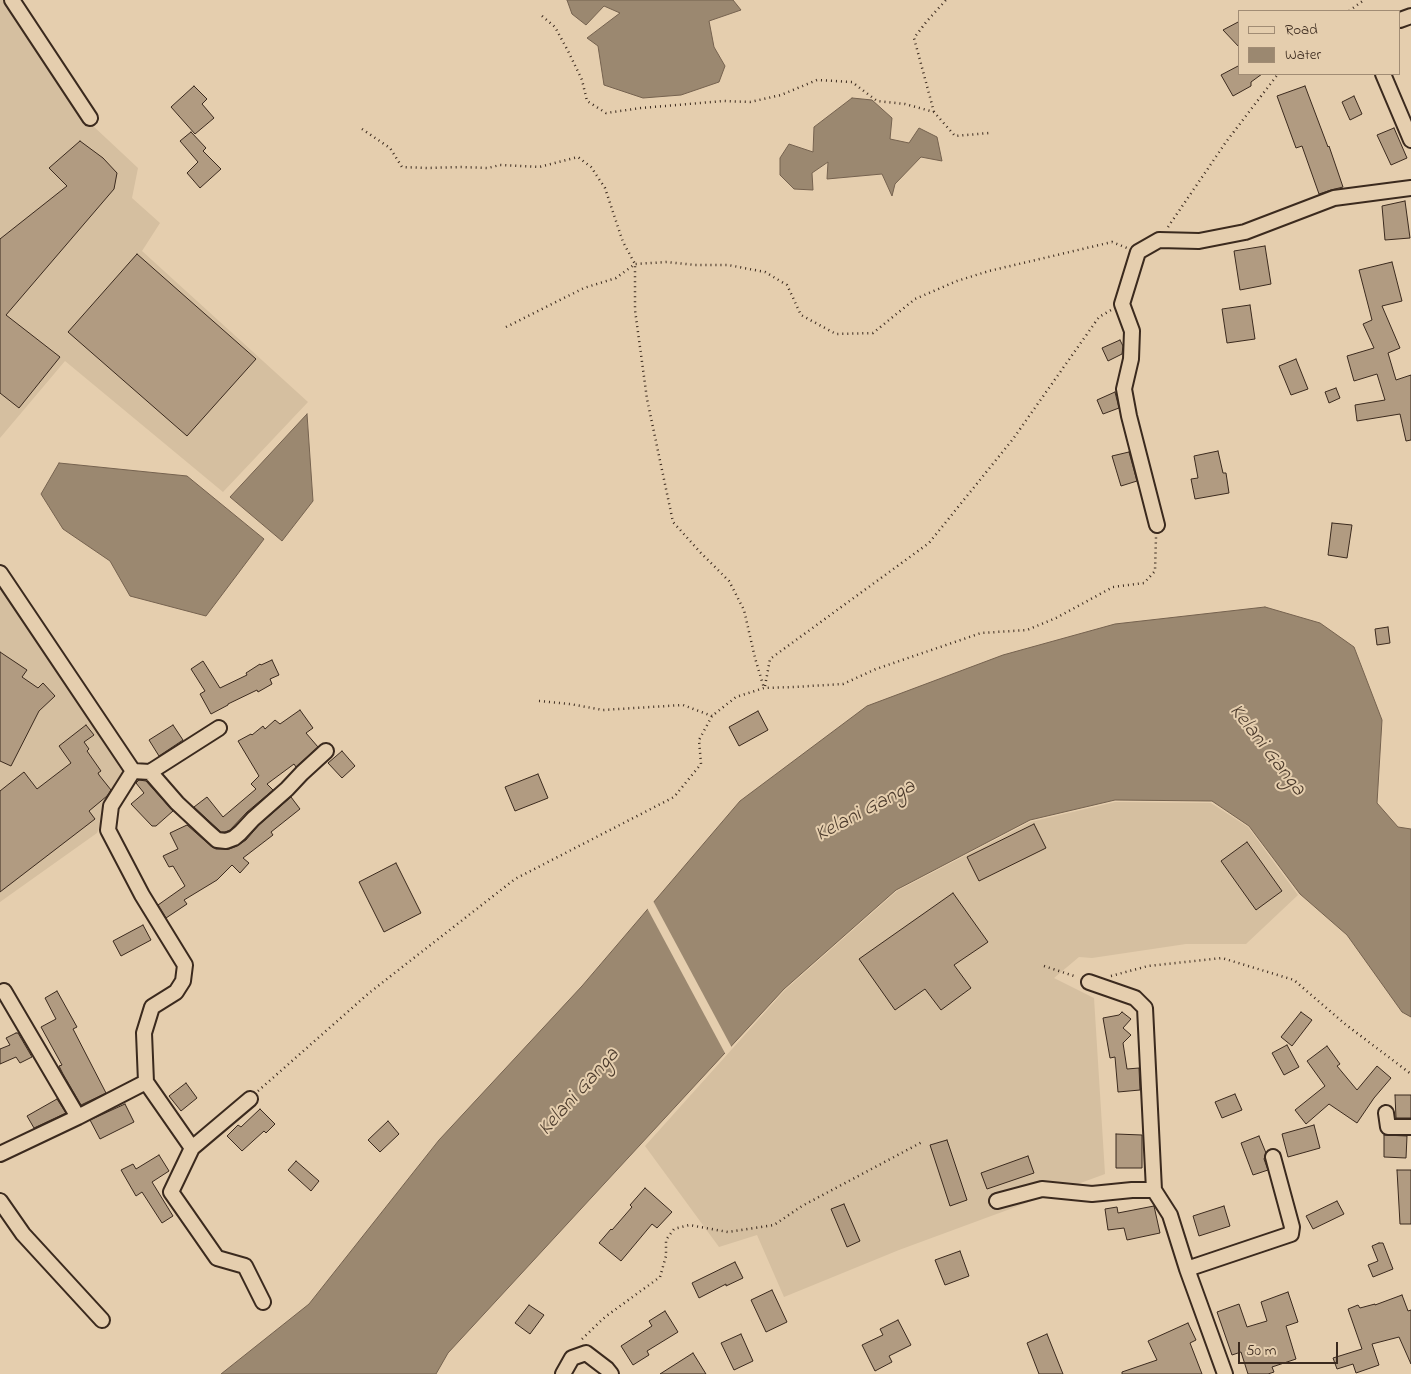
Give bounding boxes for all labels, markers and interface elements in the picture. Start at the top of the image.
legend [1238,10,1401,75]
text: Road [1285,19,1318,41]
text: Water [1285,44,1321,66]
water label: Kelani Ganga [1222,700,1310,802]
water label: Kelani Ganga [812,775,920,849]
water label: Kelani Ganga [534,1044,626,1142]
scale bar [1241,1332,1341,1364]
text: 50 m [1246,1340,1276,1362]

